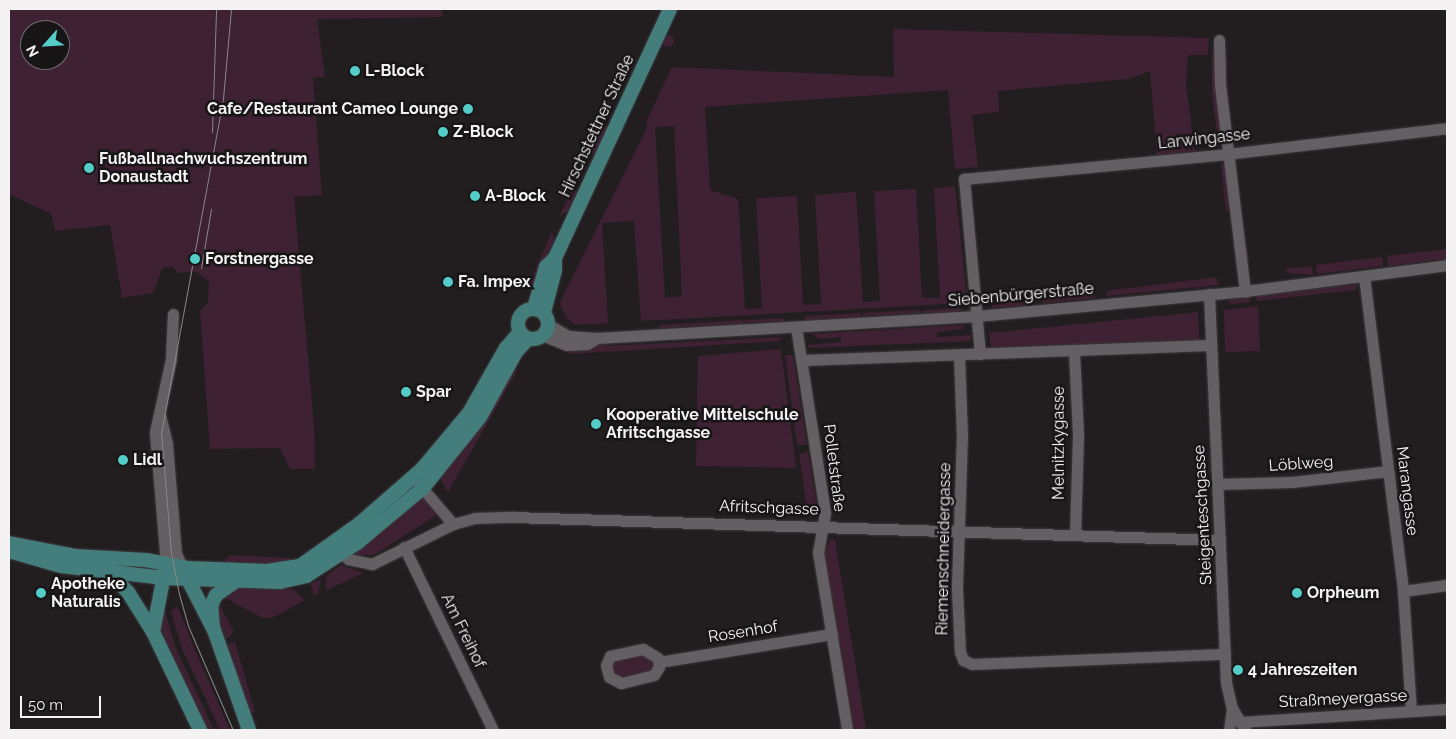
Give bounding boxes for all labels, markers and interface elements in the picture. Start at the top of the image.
north arrow [20,20,70,70]
text: N [23,43,42,59]
street label: Hirschstettner Straße [555,51,639,201]
place label: L-Block [365,61,424,81]
marker: L-Block [349,65,361,77]
place label: Cafe/Restaurant Cameo Lounge [207,99,458,119]
marker: Cafe/Restaurant Cameo Lounge [462,103,474,115]
place label: Z-Block [453,122,513,142]
street label: Larwingasse [1157,125,1251,153]
marker: Z-Block [437,126,449,138]
place label: Fußballnachwuchszentrum Donaustadt [99,149,307,187]
marker: Fußballnachwuchszentrum Donaustadt [83,162,95,174]
place label: A-Block [485,186,546,206]
marker: A-Block [469,190,481,202]
place label: Forstnergasse [205,249,314,269]
marker: Forstnergasse [189,253,201,265]
place label: Fa. Impex [458,272,530,292]
marker: Fa. Impex [442,276,454,288]
street label: Siebenbürgerstraße [947,279,1095,311]
place label: Spar [416,382,451,402]
marker: Spar [400,386,412,398]
street label: Melnitzkygasse [1049,386,1069,500]
place label: Kooperative Mittelschule Afritschgasse [606,405,799,443]
marker: Kooperative Mittelschule Afritschgasse [590,418,602,430]
street label: Polletstraße [819,423,849,513]
street label: Steigenteschgasse [1190,445,1216,585]
street label: Marangasse [1392,445,1422,537]
place label: Lidl [133,450,162,470]
street label: Löblweg [1268,452,1334,476]
marker: Lidl [117,454,129,466]
street label: Riemenschneidergasse [933,462,955,636]
street label: Afritschgasse [719,497,819,519]
place label: Apotheke Naturalis [51,574,125,612]
place label: Orpheum [1307,583,1379,603]
marker: Apotheke Naturalis [35,587,47,599]
marker: Orpheum [1291,587,1303,599]
street label: Am Freihof [437,591,489,671]
street label: Rosenhof [707,617,779,647]
place label: 4 Jahreszeiten [1248,660,1358,680]
marker: 4 Jahreszeiten [1232,664,1244,676]
scale bar [22,686,104,718]
street label: Straßmeyergasse [1278,686,1408,712]
text: 50 m [28,696,63,714]

